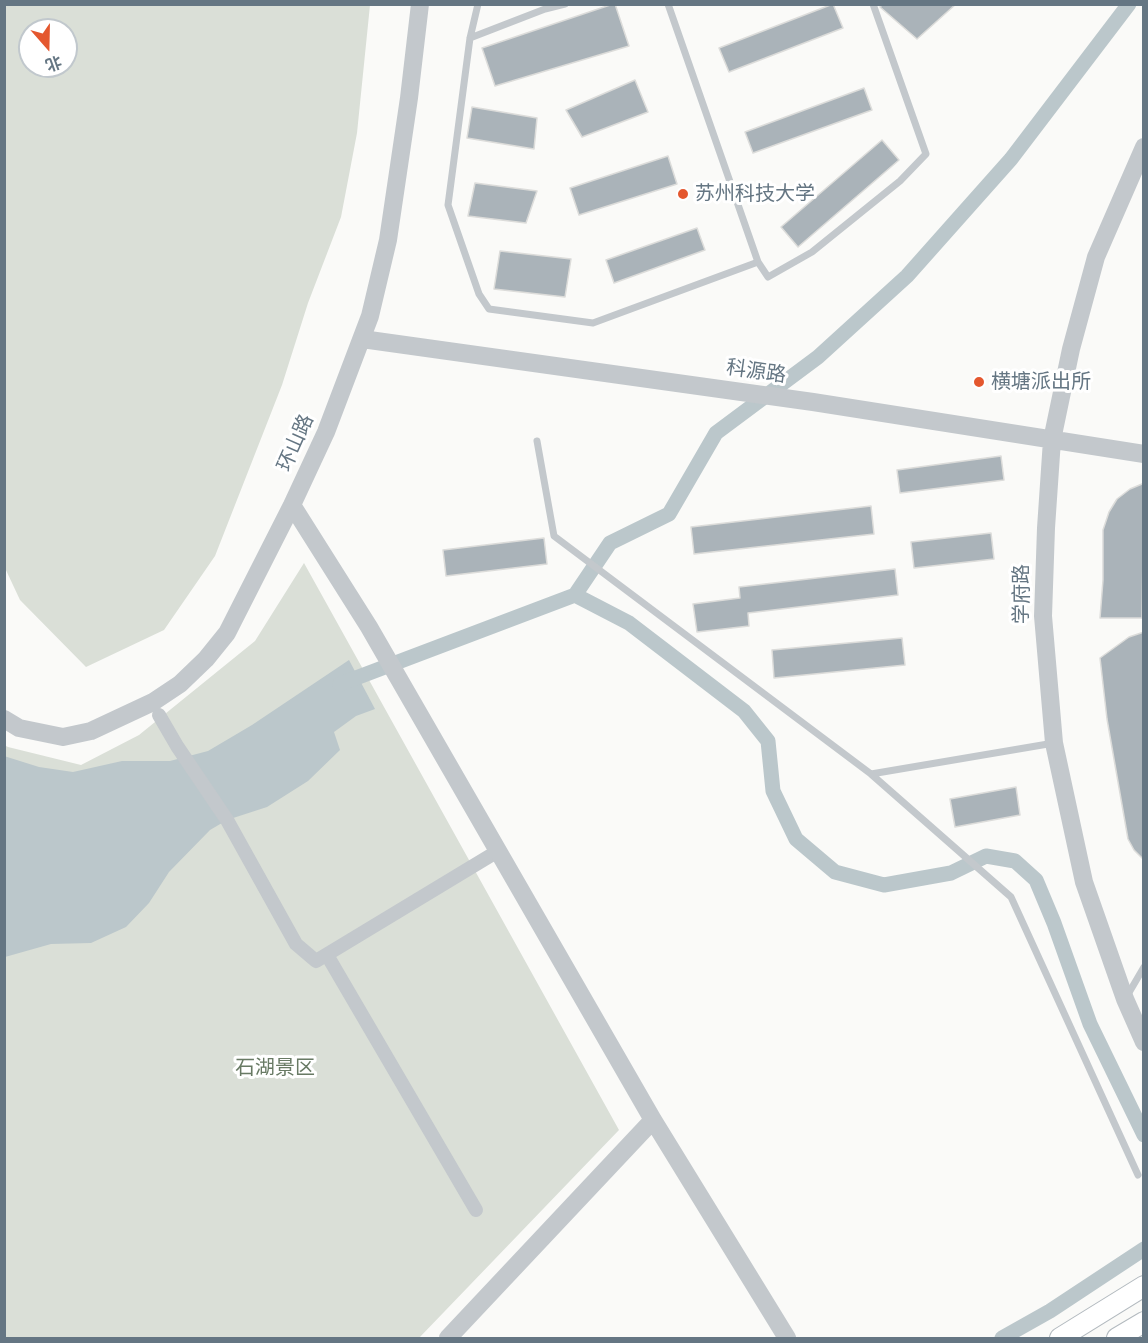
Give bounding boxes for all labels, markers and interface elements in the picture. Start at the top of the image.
north arrow [18,18,78,78]
text: 北 [43,52,64,75]
place label: 苏州科技大学 [695,182,815,206]
marker: 苏州科技大学 [676,187,690,201]
street label: 科源路 [725,356,787,388]
place label: 横塘派出所 [991,370,1091,394]
marker: 横塘派出所 [972,375,986,389]
street label: 环山路 [273,411,319,475]
street label: 学府路 [1010,564,1034,624]
park label: 石湖景区 [235,1056,315,1080]

